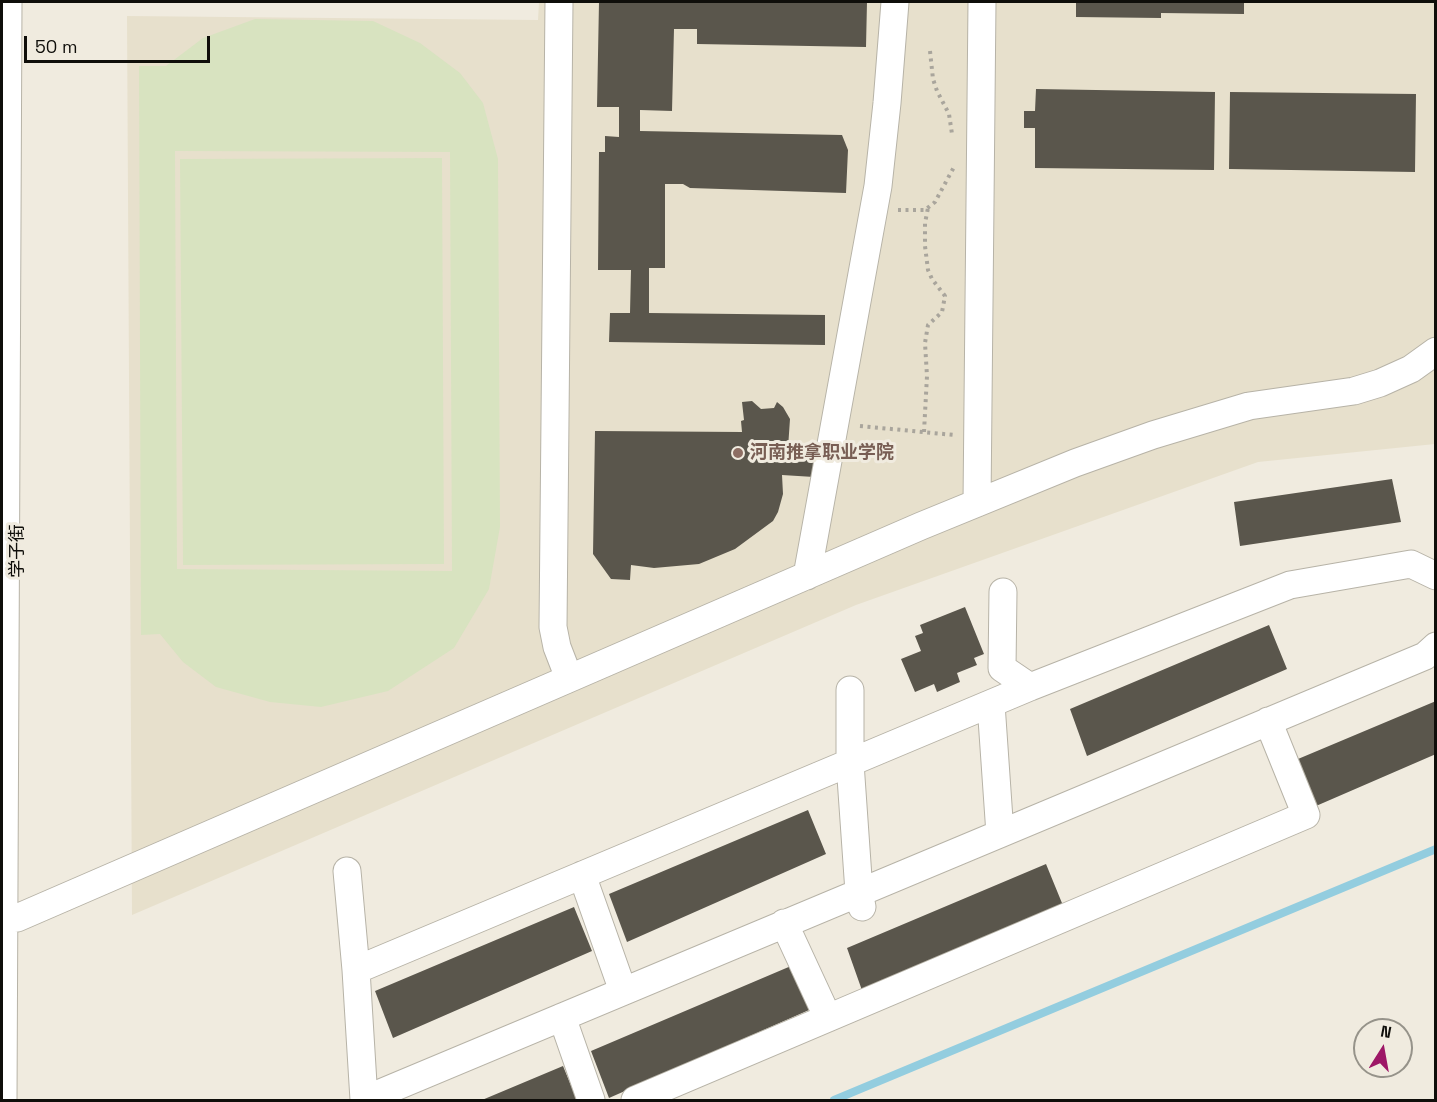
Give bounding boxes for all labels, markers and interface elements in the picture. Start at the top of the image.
scale bar [27,24,213,62]
text: 50 m [35,35,77,58]
place label: 河南推拿职业学院 [750,442,894,464]
marker: 河南推拿职业学院 [731,446,745,460]
street label: 学子街 [7,524,29,578]
north arrow [1353,1018,1413,1078]
text: N [1379,1020,1393,1043]

